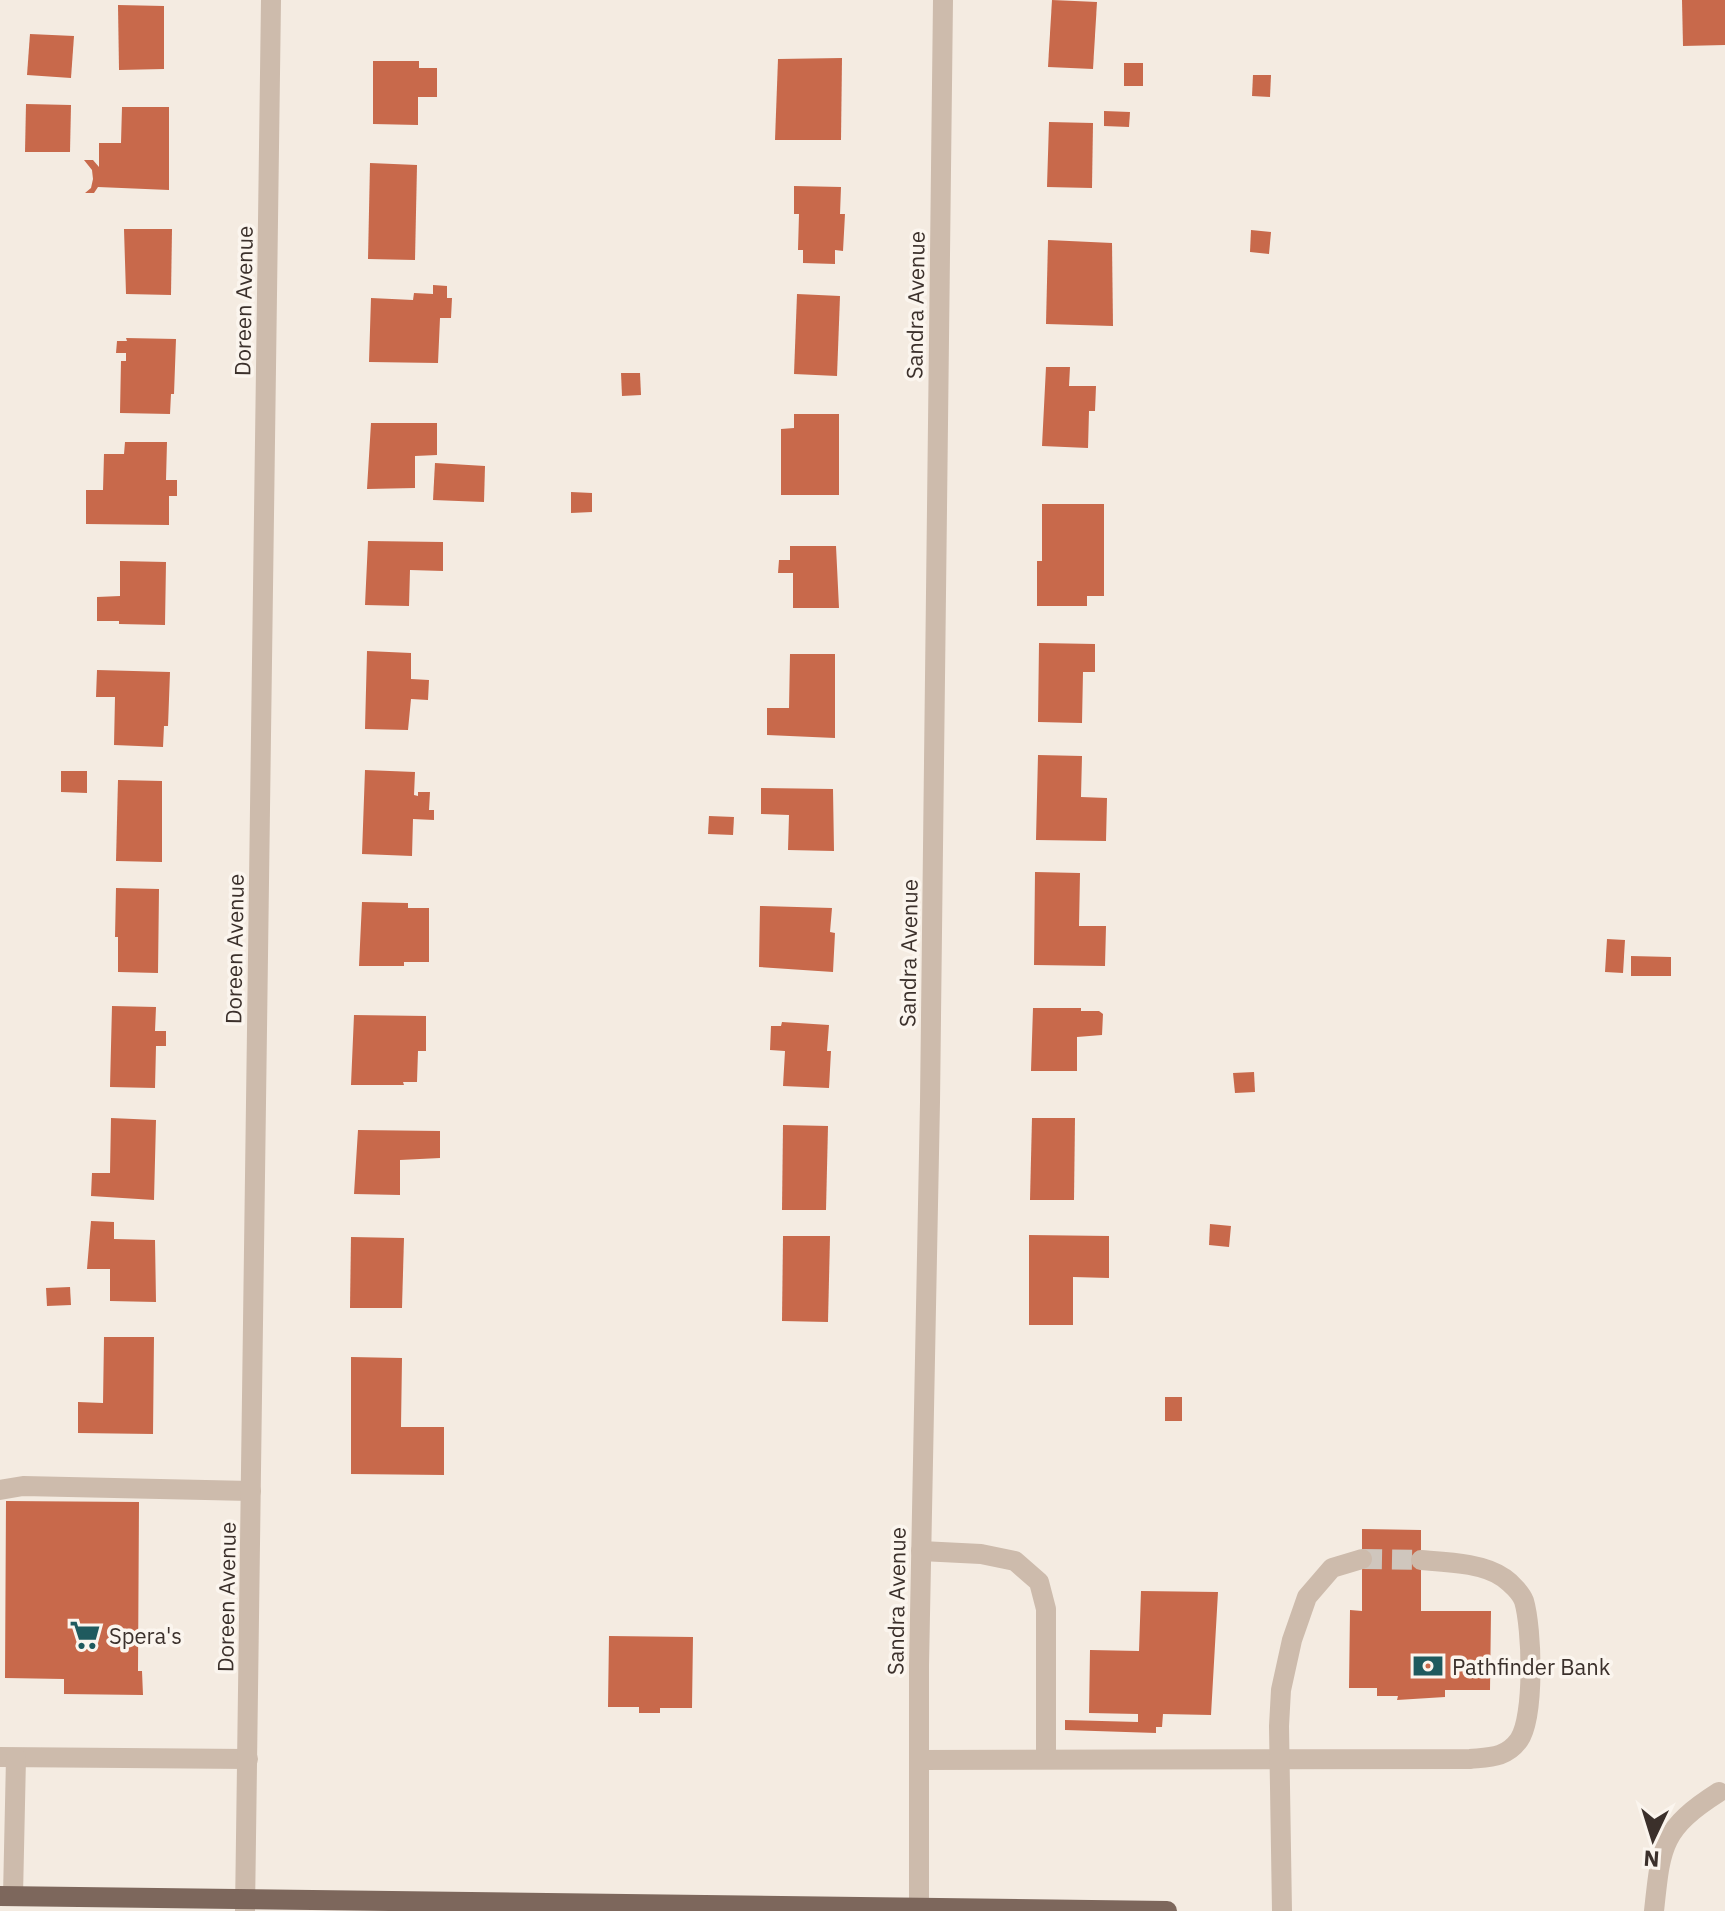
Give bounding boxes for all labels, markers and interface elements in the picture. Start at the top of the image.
street label: Doreen Avenue [227,226,259,376]
street label: Sandra Avenue [899,231,931,379]
street label: Doreen Avenue [218,874,250,1024]
street label: Sandra Avenue [892,879,924,1027]
street label: Doreen Avenue [210,1522,242,1672]
street label: Sandra Avenue [880,1527,912,1675]
supermarket icon: Spera's [68,1618,102,1652]
place label: Spera's [109,1621,182,1650]
bank icon: Pathfinder Bank [1411,1649,1445,1683]
place label: Pathfinder Bank [1452,1652,1611,1681]
north arrow [1613,1799,1693,1879]
text: N [1643,1844,1661,1874]

